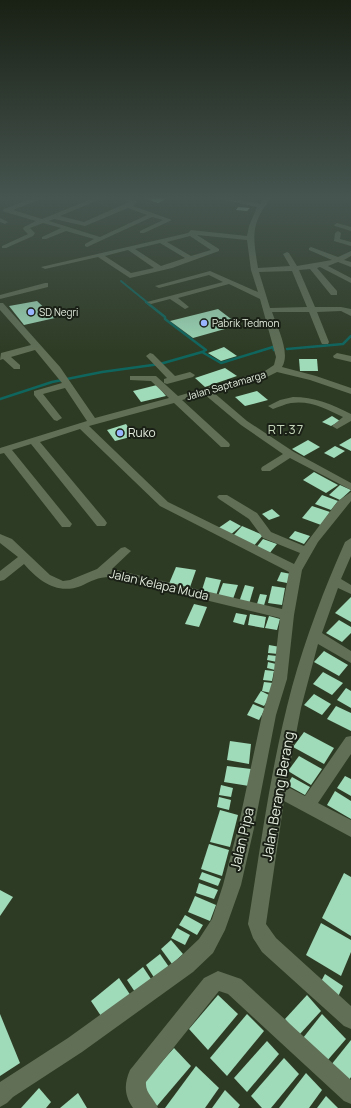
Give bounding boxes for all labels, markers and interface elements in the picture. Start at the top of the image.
place label: SD Negri [39,305,78,319]
marker: SD Negri [26,307,36,317]
place label: Pabrik Tedmon [212,316,279,330]
marker: Pabrik Tedmon [199,318,209,328]
street label: Jalan Saptamarga [185,367,267,403]
district label: RT.37 [268,420,304,438]
place label: Ruko [128,424,156,441]
marker: Ruko [115,428,125,438]
street label: Jalan Kelapa Muda [108,565,210,604]
street label: Jalan Berang Berang [257,730,298,862]
street label: Jalan Pipa [225,805,258,872]

